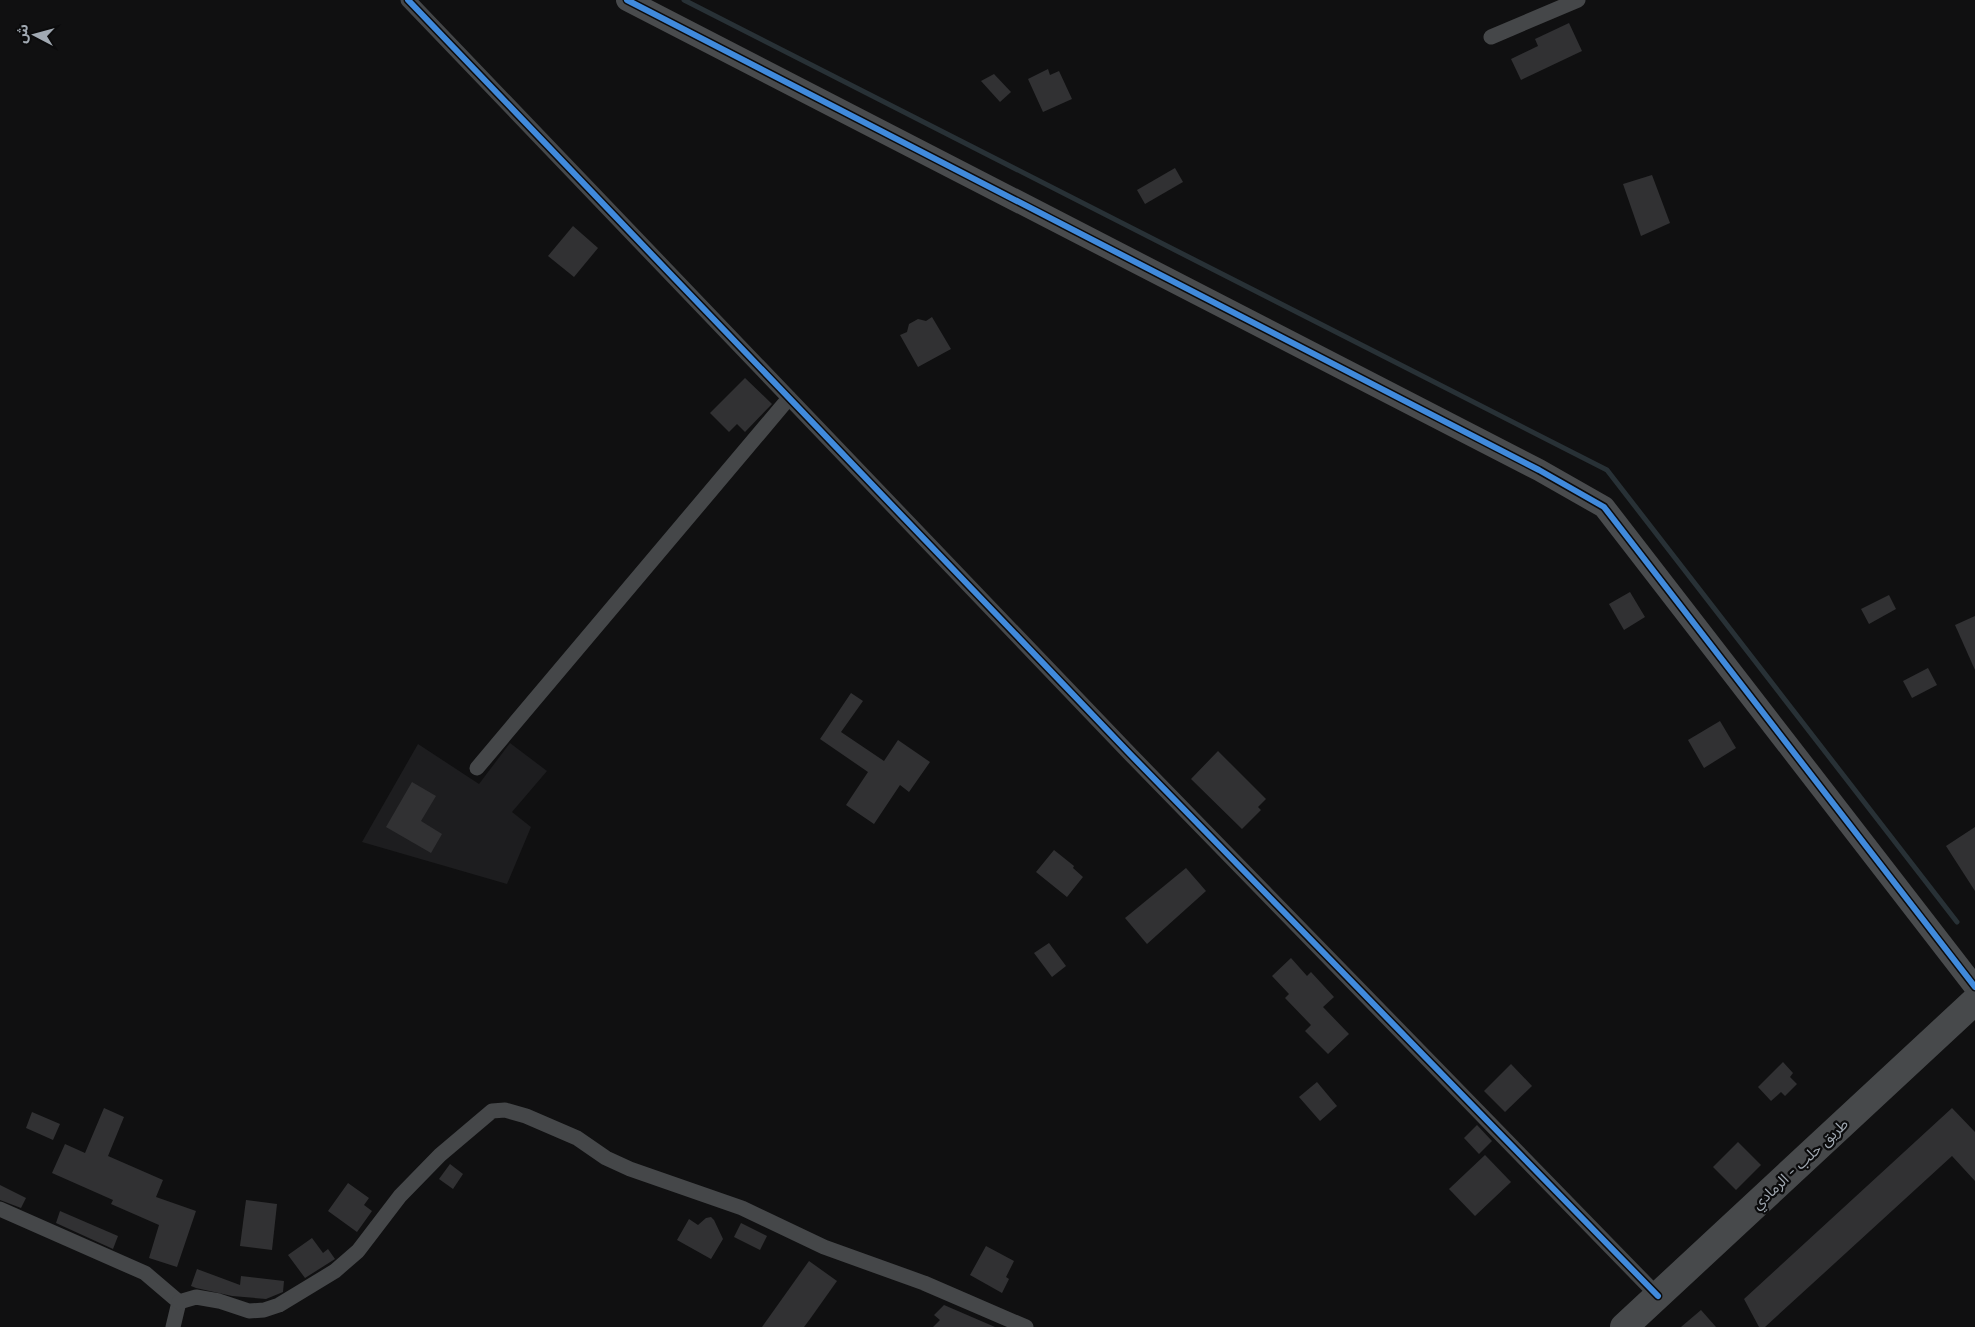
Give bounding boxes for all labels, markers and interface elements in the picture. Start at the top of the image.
north arrow [10,10,60,60]
text: ش [12,23,31,44]
street label: طريق حلب - الرمادي [1747,1114,1854,1215]

